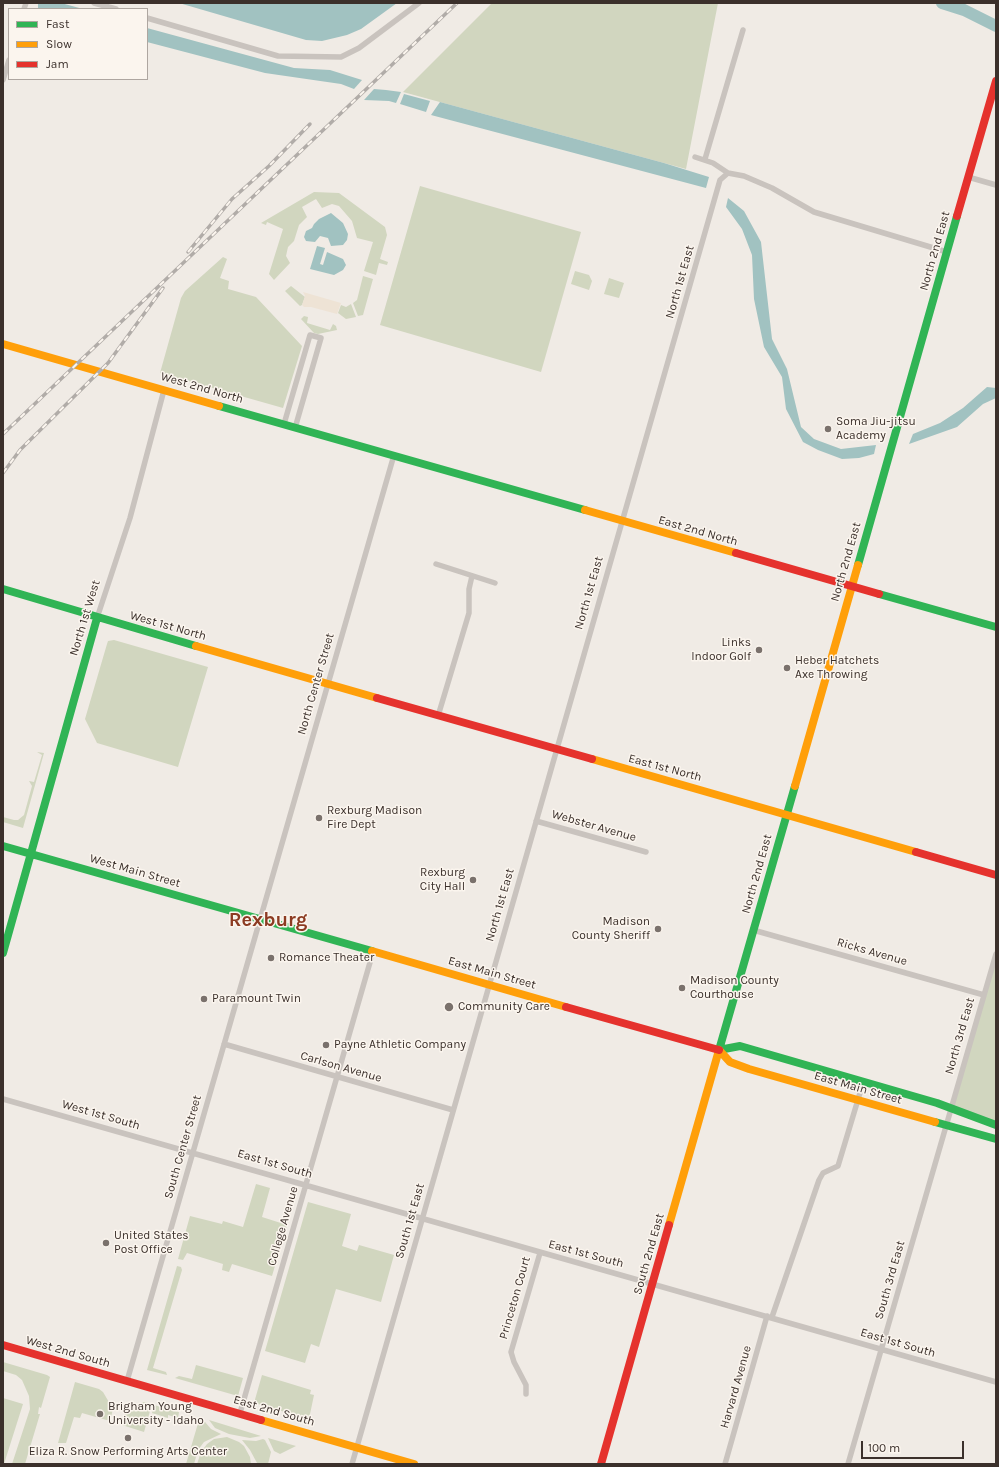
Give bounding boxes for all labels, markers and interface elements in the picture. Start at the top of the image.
legend [8,8,148,80]
text: Fast [46,17,69,31]
text: Slow [46,37,72,51]
text: Jam [46,57,69,71]
street label: North 2nd East [917,210,953,292]
street label: North 1st East [663,244,697,320]
street label: West 2nd North [159,369,245,407]
place label: Soma Jiu-jitsu Academy [836,415,916,443]
marker: Soma Jiu-jitsu Academy [823,424,833,434]
street label: East 2nd North [657,513,739,549]
street label: North 2nd East [828,521,864,603]
street label: North 1st East [572,555,606,631]
street label: North 1st West [67,578,103,658]
street label: West 1st North [128,608,208,644]
street label: North Center Street [295,631,337,737]
place label: Links Indoor Golf [691,636,751,664]
marker: Links Indoor Golf [754,645,764,655]
place label: Heber Hatchets Axe Throwing [795,654,879,682]
marker: Heber Hatchets Axe Throwing [782,663,792,673]
street label: East 1st North [627,751,703,785]
place label: Rexburg Madison Fire Dept [327,804,422,832]
street label: Webster Avenue [550,807,638,845]
marker: Rexburg Madison Fire Dept [314,813,324,823]
street label: North 2nd East [739,833,775,915]
street label: West Main Street [88,851,182,891]
place label: Rexburg City Hall [420,866,465,894]
street label: North 1st East [483,867,517,943]
marker: Rexburg City Hall [468,875,478,885]
district label: Rexburg [229,908,307,932]
place label: Madison County Sheriff [572,915,650,943]
marker: Madison County Sheriff [653,924,663,934]
street label: Ricks Avenue [835,935,909,969]
place label: Romance Theater [279,951,374,965]
marker: Romance Theater [266,953,276,963]
street label: East Main Street [447,954,537,992]
place label: Madison County Courthouse [690,974,779,1002]
marker: Madison County Courthouse [677,983,687,993]
place label: Paramount Twin [212,992,301,1006]
marker: Paramount Twin [199,994,209,1004]
street label: North 3rd East [942,996,978,1076]
place label: Community Care [458,1000,550,1014]
marker: Community Care [443,1001,455,1013]
place label: Payne Athletic Company [334,1038,466,1052]
marker: Payne Athletic Company [321,1040,331,1050]
street label: Carlson Avenue [299,1048,383,1086]
street label: East Main Street [813,1069,903,1107]
street label: South Center Street [161,1093,205,1201]
street label: West 1st South [60,1097,142,1133]
street label: East 1st South [236,1146,314,1182]
street label: South 1st East [392,1182,428,1260]
street label: College Avenue [265,1185,301,1267]
street label: South 2nd East [631,1212,667,1296]
place label: United States Post Office [114,1229,189,1257]
street label: East 1st South [547,1237,625,1271]
marker: United States Post Office [101,1238,111,1248]
street label: South 3rd East [872,1239,908,1321]
street label: Princeton Court [496,1255,534,1341]
street label: East 1st South [859,1325,937,1361]
street label: West 2nd South [24,1333,112,1371]
street label: Harvard Avenue [717,1344,755,1430]
street label: East 2nd South [232,1393,316,1429]
place label: Brigham Young University - Idaho [108,1400,204,1428]
marker: Brigham Young University - Idaho [95,1409,105,1419]
marker: Eliza R. Snow Performing Arts Center [123,1433,133,1443]
scale bar [863,1433,966,1459]
text: 100 m [868,1441,900,1455]
place label: Eliza R. Snow Performing Arts Center [29,1445,227,1459]

